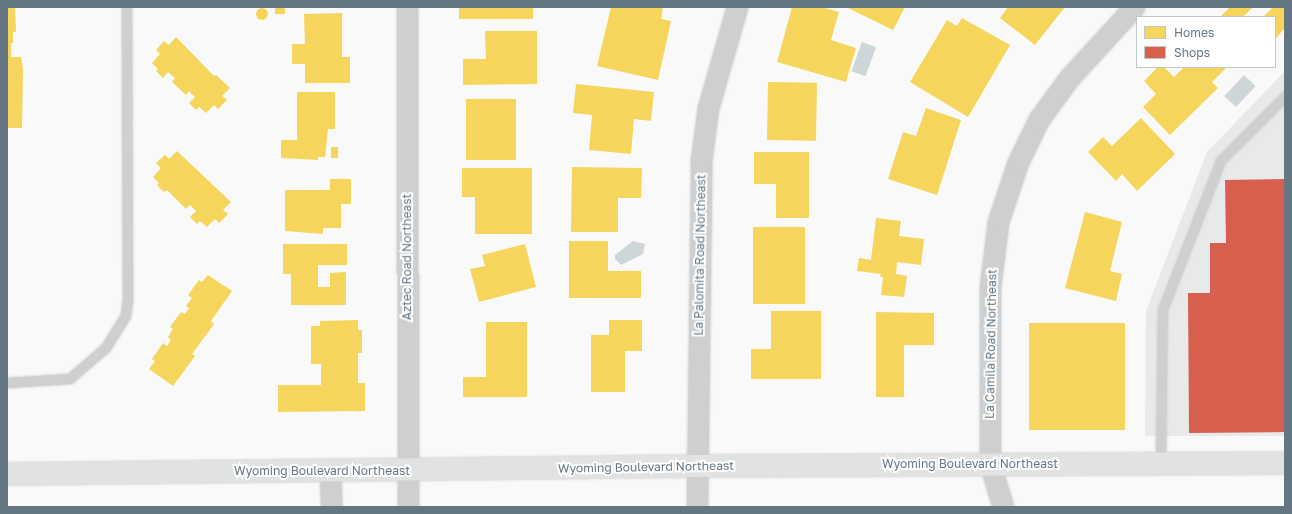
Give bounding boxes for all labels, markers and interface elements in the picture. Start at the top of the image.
legend [1136,16,1276,68]
text: Homes [1174,25,1214,40]
text: Shops [1174,45,1210,60]
street label: La Palomita Road Northeast [691,174,709,336]
street label: Aztec Road Northeast [400,194,414,320]
street label: La Camila Road Northeast [982,269,1000,419]
street label: Wyoming Boulevard Northeast [882,457,1058,471]
street label: Wyoming Boulevard Northeast [558,458,734,476]
street label: Wyoming Boulevard Northeast [234,464,410,478]

